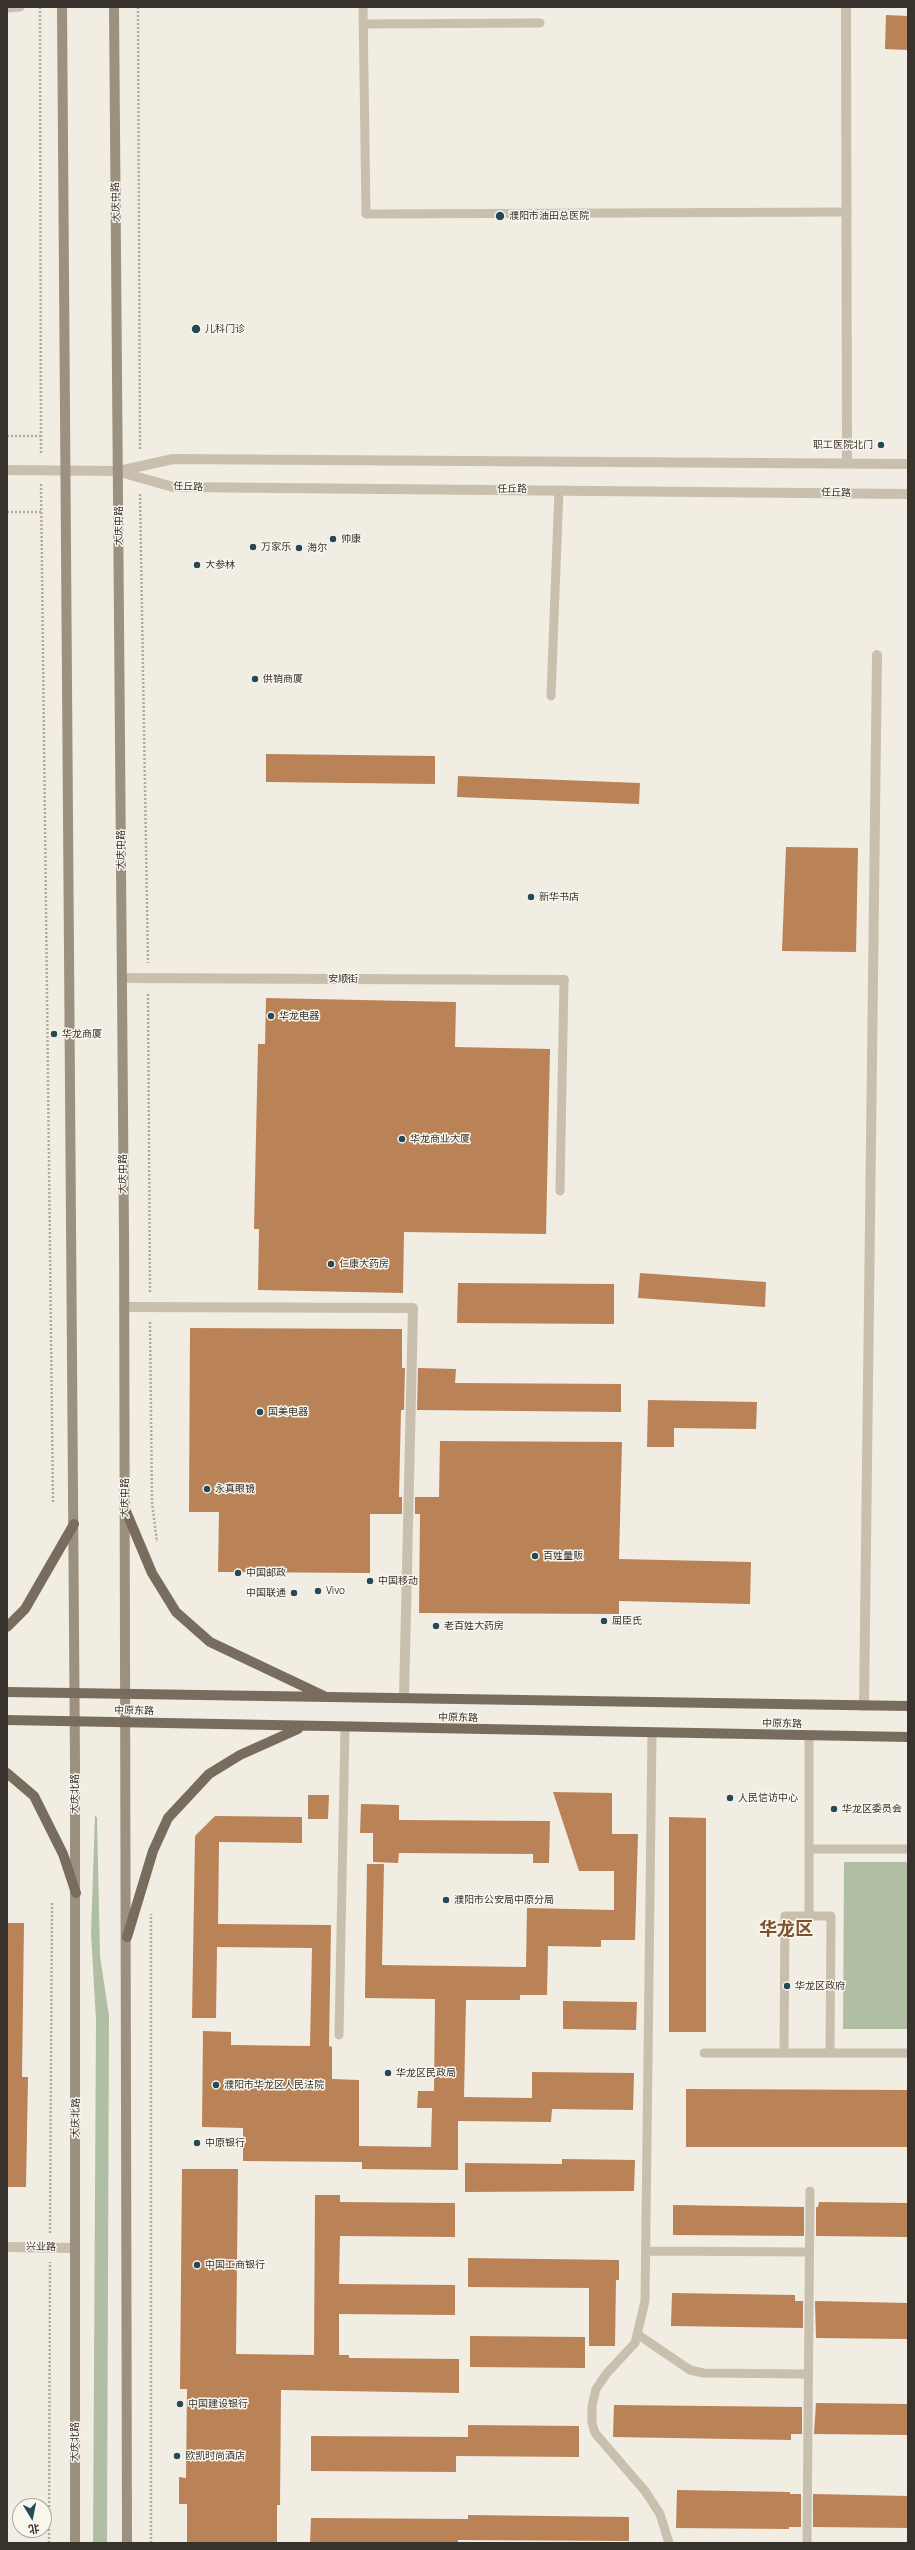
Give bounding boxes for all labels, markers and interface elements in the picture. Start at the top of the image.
street label: 大庆中路 [110,182,122,222]
marker: 濮阳市油田总医院 [494,210,506,222]
place label: 濮阳市油田总医院 [509,210,589,222]
marker: 儿科门诊 [190,323,202,335]
place label: 儿科门诊 [205,323,245,335]
place label: 职工医院北门 [813,439,873,451]
marker: 职工医院北门 [876,440,886,450]
street label: 任丘路 [173,480,203,494]
street label: 任丘路 [497,483,527,495]
street label: 任丘路 [821,487,851,499]
street label: 大庆中路 [113,506,125,546]
place label: 帅康 [341,533,361,545]
marker: 帅康 [328,534,338,544]
place label: 万家乐 [261,541,291,553]
marker: 万家乐 [248,542,258,552]
place label: 海尔 [307,542,327,554]
marker: 海尔 [294,543,304,553]
place label: 大参林 [205,559,235,571]
marker: 大参林 [192,560,202,570]
place label: 供销商厦 [263,673,303,685]
marker: 供销商厦 [250,674,260,684]
street label: 大庆中路 [115,830,127,870]
place label: 新华书店 [539,891,579,903]
marker: 新华书店 [526,892,536,902]
street label: 安顺街 [328,973,358,985]
place label: 华龙电器 [279,1010,319,1022]
marker: 华龙电器 [266,1011,276,1021]
place label: 华龙商厦 [62,1028,102,1040]
marker: 华龙商厦 [49,1029,59,1039]
place label: 华龙商业大厦 [410,1133,470,1145]
marker: 华龙商业大厦 [397,1134,407,1144]
street label: 大庆中路 [117,1154,129,1194]
place label: 仁康大药房 [339,1258,389,1270]
marker: 仁康大药房 [326,1259,336,1269]
place label: 国美电器 [268,1406,308,1418]
marker: 国美电器 [255,1407,265,1417]
street label: 大庆中路 [119,1478,131,1518]
place label: 永真眼镜 [215,1483,255,1495]
marker: 永真眼镜 [202,1484,212,1494]
place label: 百姓量贩 [543,1550,583,1562]
marker: 百姓量贩 [530,1551,540,1561]
place label: 中国邮政 [246,1567,286,1579]
marker: 中国邮政 [233,1568,243,1578]
place label: 中国移动 [378,1575,418,1587]
marker: 中国移动 [365,1576,375,1586]
place label: Vivo [326,1585,345,1597]
marker: Vivo [313,1586,323,1596]
place label: 中国联通 [246,1587,286,1599]
marker: 中国联通 [289,1588,299,1598]
place label: 屈臣氏 [612,1615,642,1627]
marker: 屈臣氏 [599,1616,609,1626]
place label: 老百姓大药房 [444,1620,504,1632]
marker: 老百姓大药房 [431,1621,441,1631]
street label: 中原东路 [114,1705,154,1717]
street label: 中原东路 [438,1712,478,1724]
street label: 中原东路 [762,1718,802,1730]
street label: 大庆北路 [69,1774,81,1814]
place label: 人民信访中心 [738,1792,798,1804]
marker: 人民信访中心 [725,1793,735,1803]
place label: 华龙区委员会 [842,1803,902,1815]
marker: 华龙区委员会 [829,1804,839,1814]
place label: 濮阳市公安局中原分局 [454,1894,554,1906]
marker: 濮阳市公安局中原分局 [441,1895,451,1905]
district label: 华龙区 [759,1919,813,1941]
place label: 华龙区政府 [795,1980,845,1992]
marker: 华龙区政府 [782,1981,792,1991]
place label: 华龙区民政局 [396,2067,456,2079]
marker: 华龙区民政局 [383,2068,393,2078]
place label: 濮阳市华龙区人民法院 [224,2079,324,2091]
marker: 濮阳市华龙区人民法院 [211,2080,221,2090]
street label: 大庆北路 [70,2098,82,2138]
place label: 中原银行 [205,2137,245,2149]
marker: 中原银行 [192,2138,202,2148]
street label: 兴业路 [26,2241,56,2253]
place label: 中国工商银行 [205,2259,265,2271]
marker: 中国工商银行 [192,2260,202,2270]
place label: 中国建设银行 [188,2398,248,2410]
marker: 中国建设银行 [175,2399,185,2409]
street label: 大庆北路 [69,2422,81,2462]
place label: 欧凯时尚酒店 [185,2450,245,2462]
marker: 欧凯时尚酒店 [172,2451,182,2461]
north arrow [12,2498,52,2538]
text: 北 [27,2521,41,2538]

